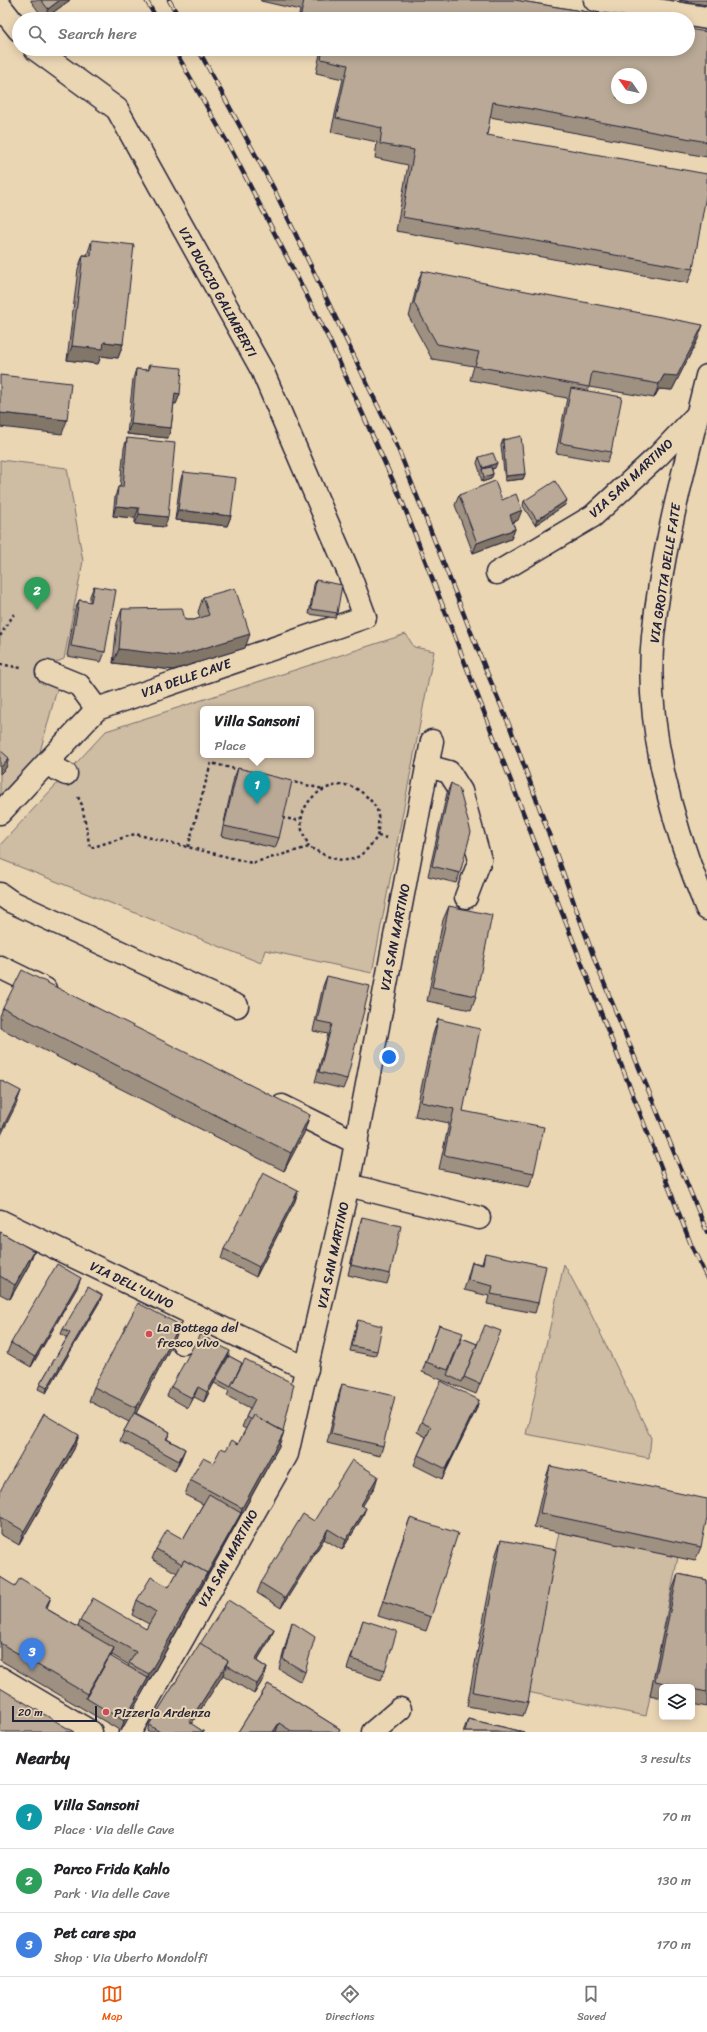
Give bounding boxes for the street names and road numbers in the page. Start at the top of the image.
street label: VIA DUCCIO GALIMBERTI [172,222,264,362]
street label: VIA SAN MARTINO [583,433,679,523]
street label: VIA GROTTA DELLE FATE [643,501,688,644]
street label: VIA DELLE CAVE [138,652,235,704]
street label: VIA SAN MARTINO [373,881,417,993]
street label: VIA SAN MARTINO [310,1199,356,1311]
street label: VIA DELL'ULIVO [86,1255,178,1315]
street label: VIA SAN MARTINO [192,1505,264,1611]

